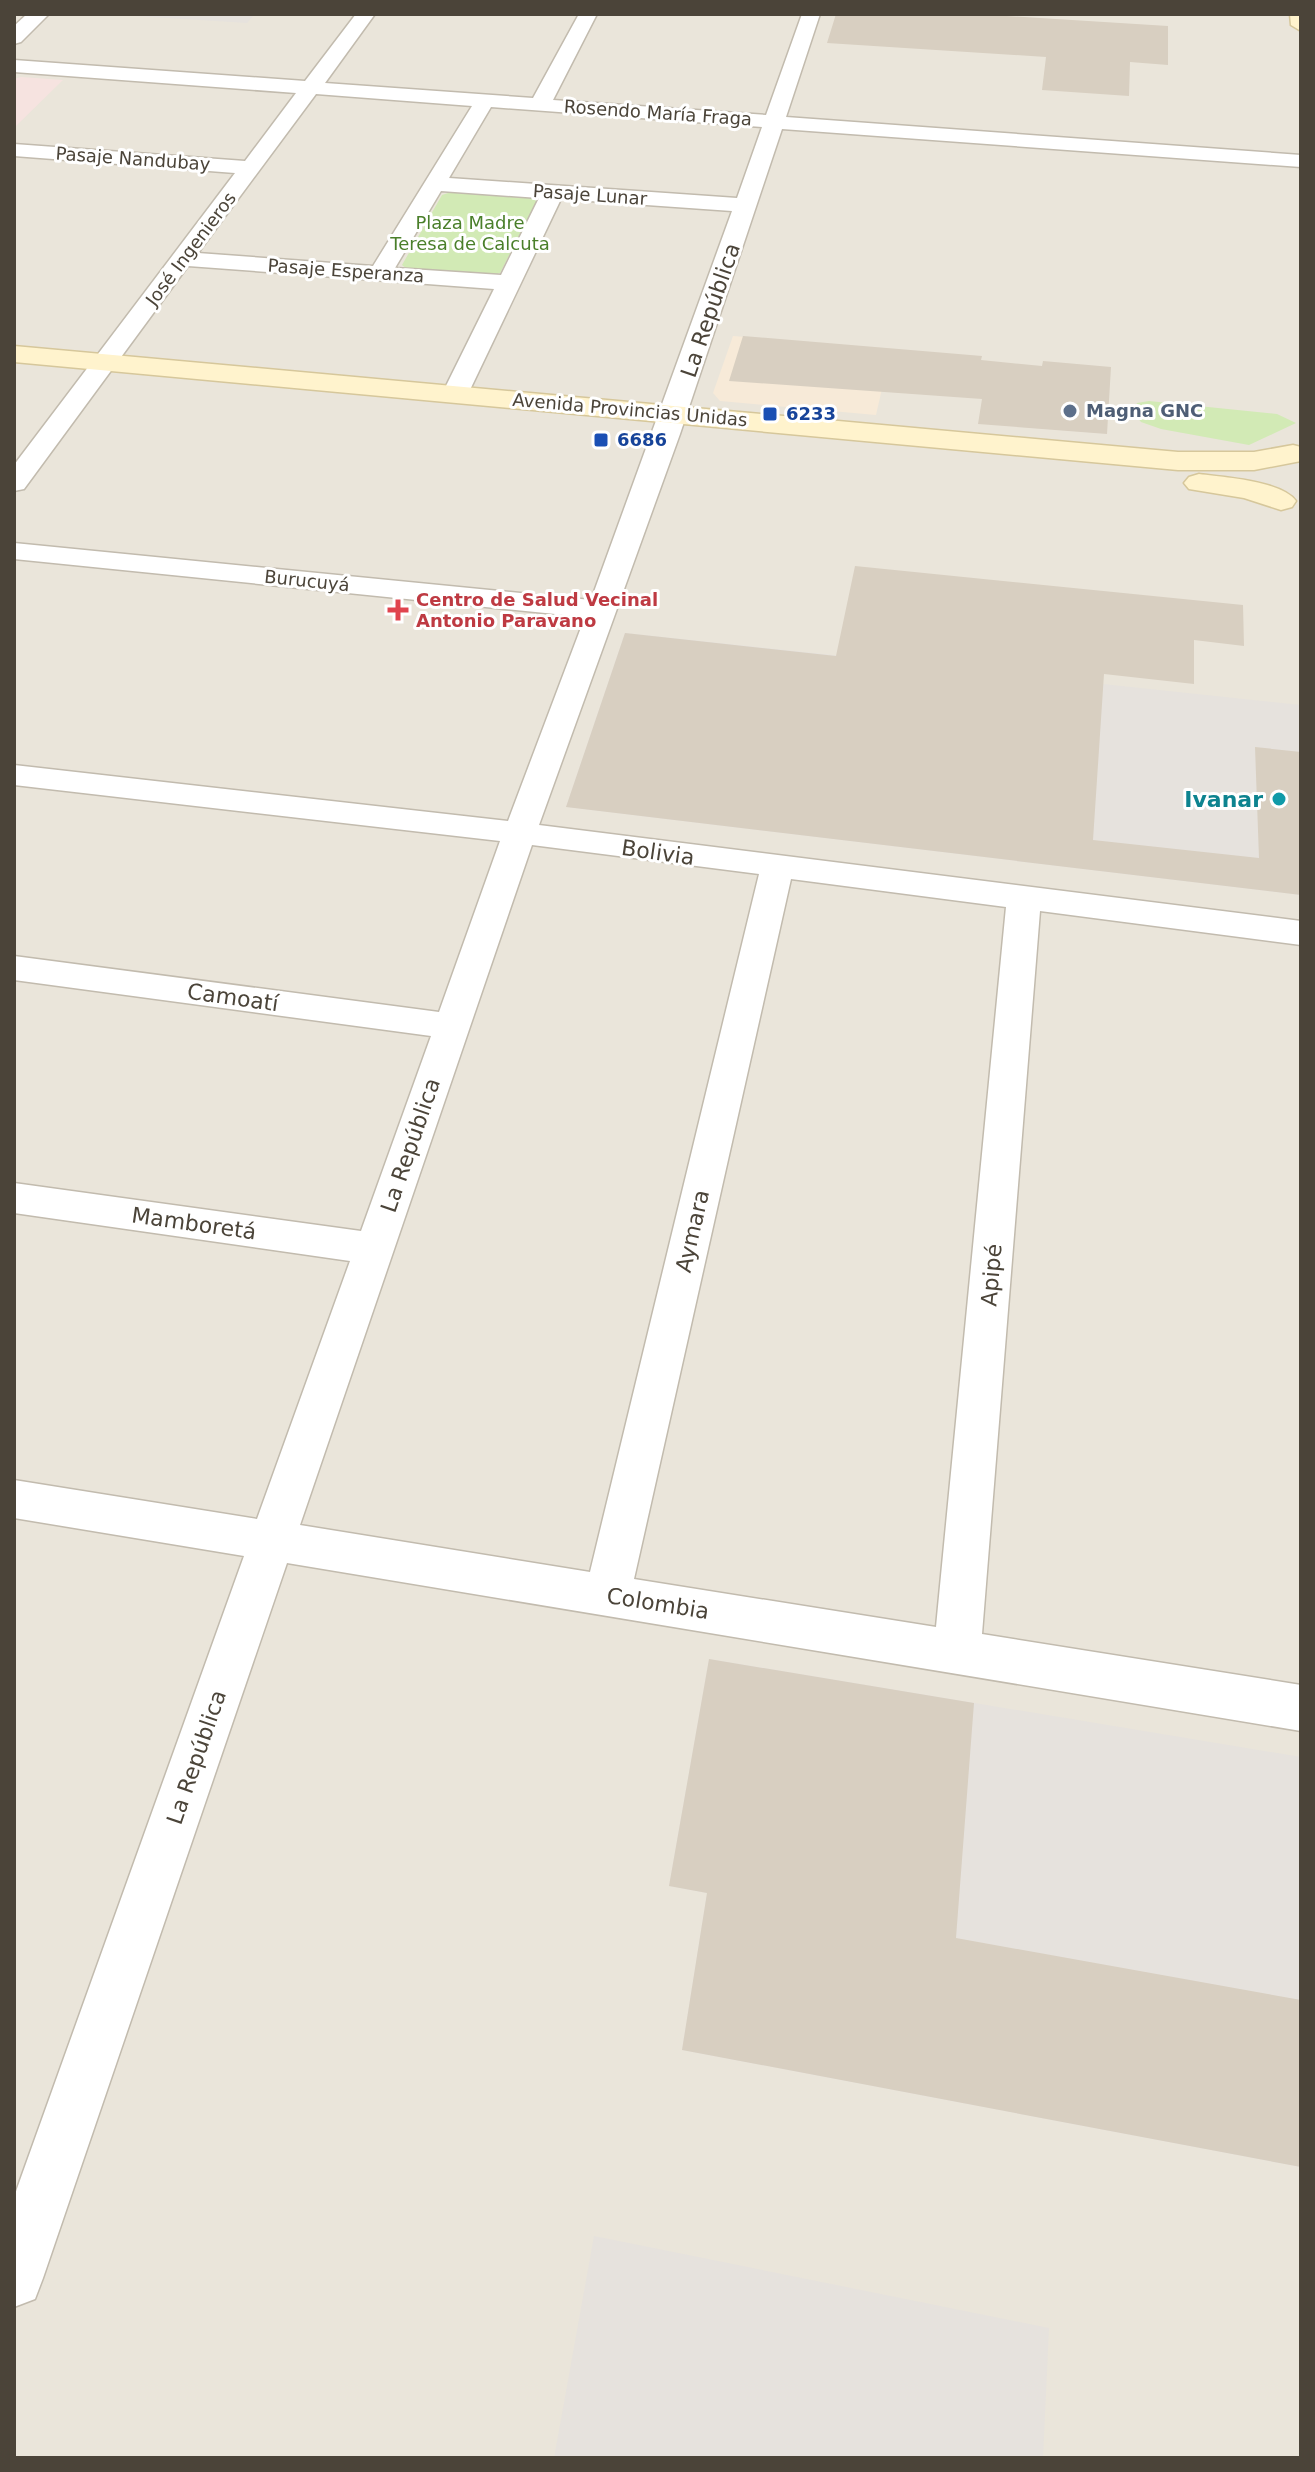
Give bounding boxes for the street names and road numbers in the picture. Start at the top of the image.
street label: Rosendo María Fraga [563,95,753,130]
street label: Pasaje Nandubay [55,143,211,174]
street label: Pasaje Lunar [532,180,648,209]
street label: José Ingenieros [141,188,240,310]
street label: La República [676,240,745,381]
street label: Pasaje Esperanza [267,255,425,286]
street label: Avenida Provincias Unidas [512,389,748,430]
street label: Burucuyá [263,566,351,595]
street label: Bolivia [620,835,696,870]
street label: Camoatí [186,979,281,1016]
street label: La República [376,1075,445,1216]
street label: Aymara [671,1187,714,1275]
street label: Mamboretá [130,1202,258,1245]
street label: Apipé [976,1243,1007,1307]
street label: Colombia [605,1583,711,1624]
street label: La República [162,1687,231,1828]

